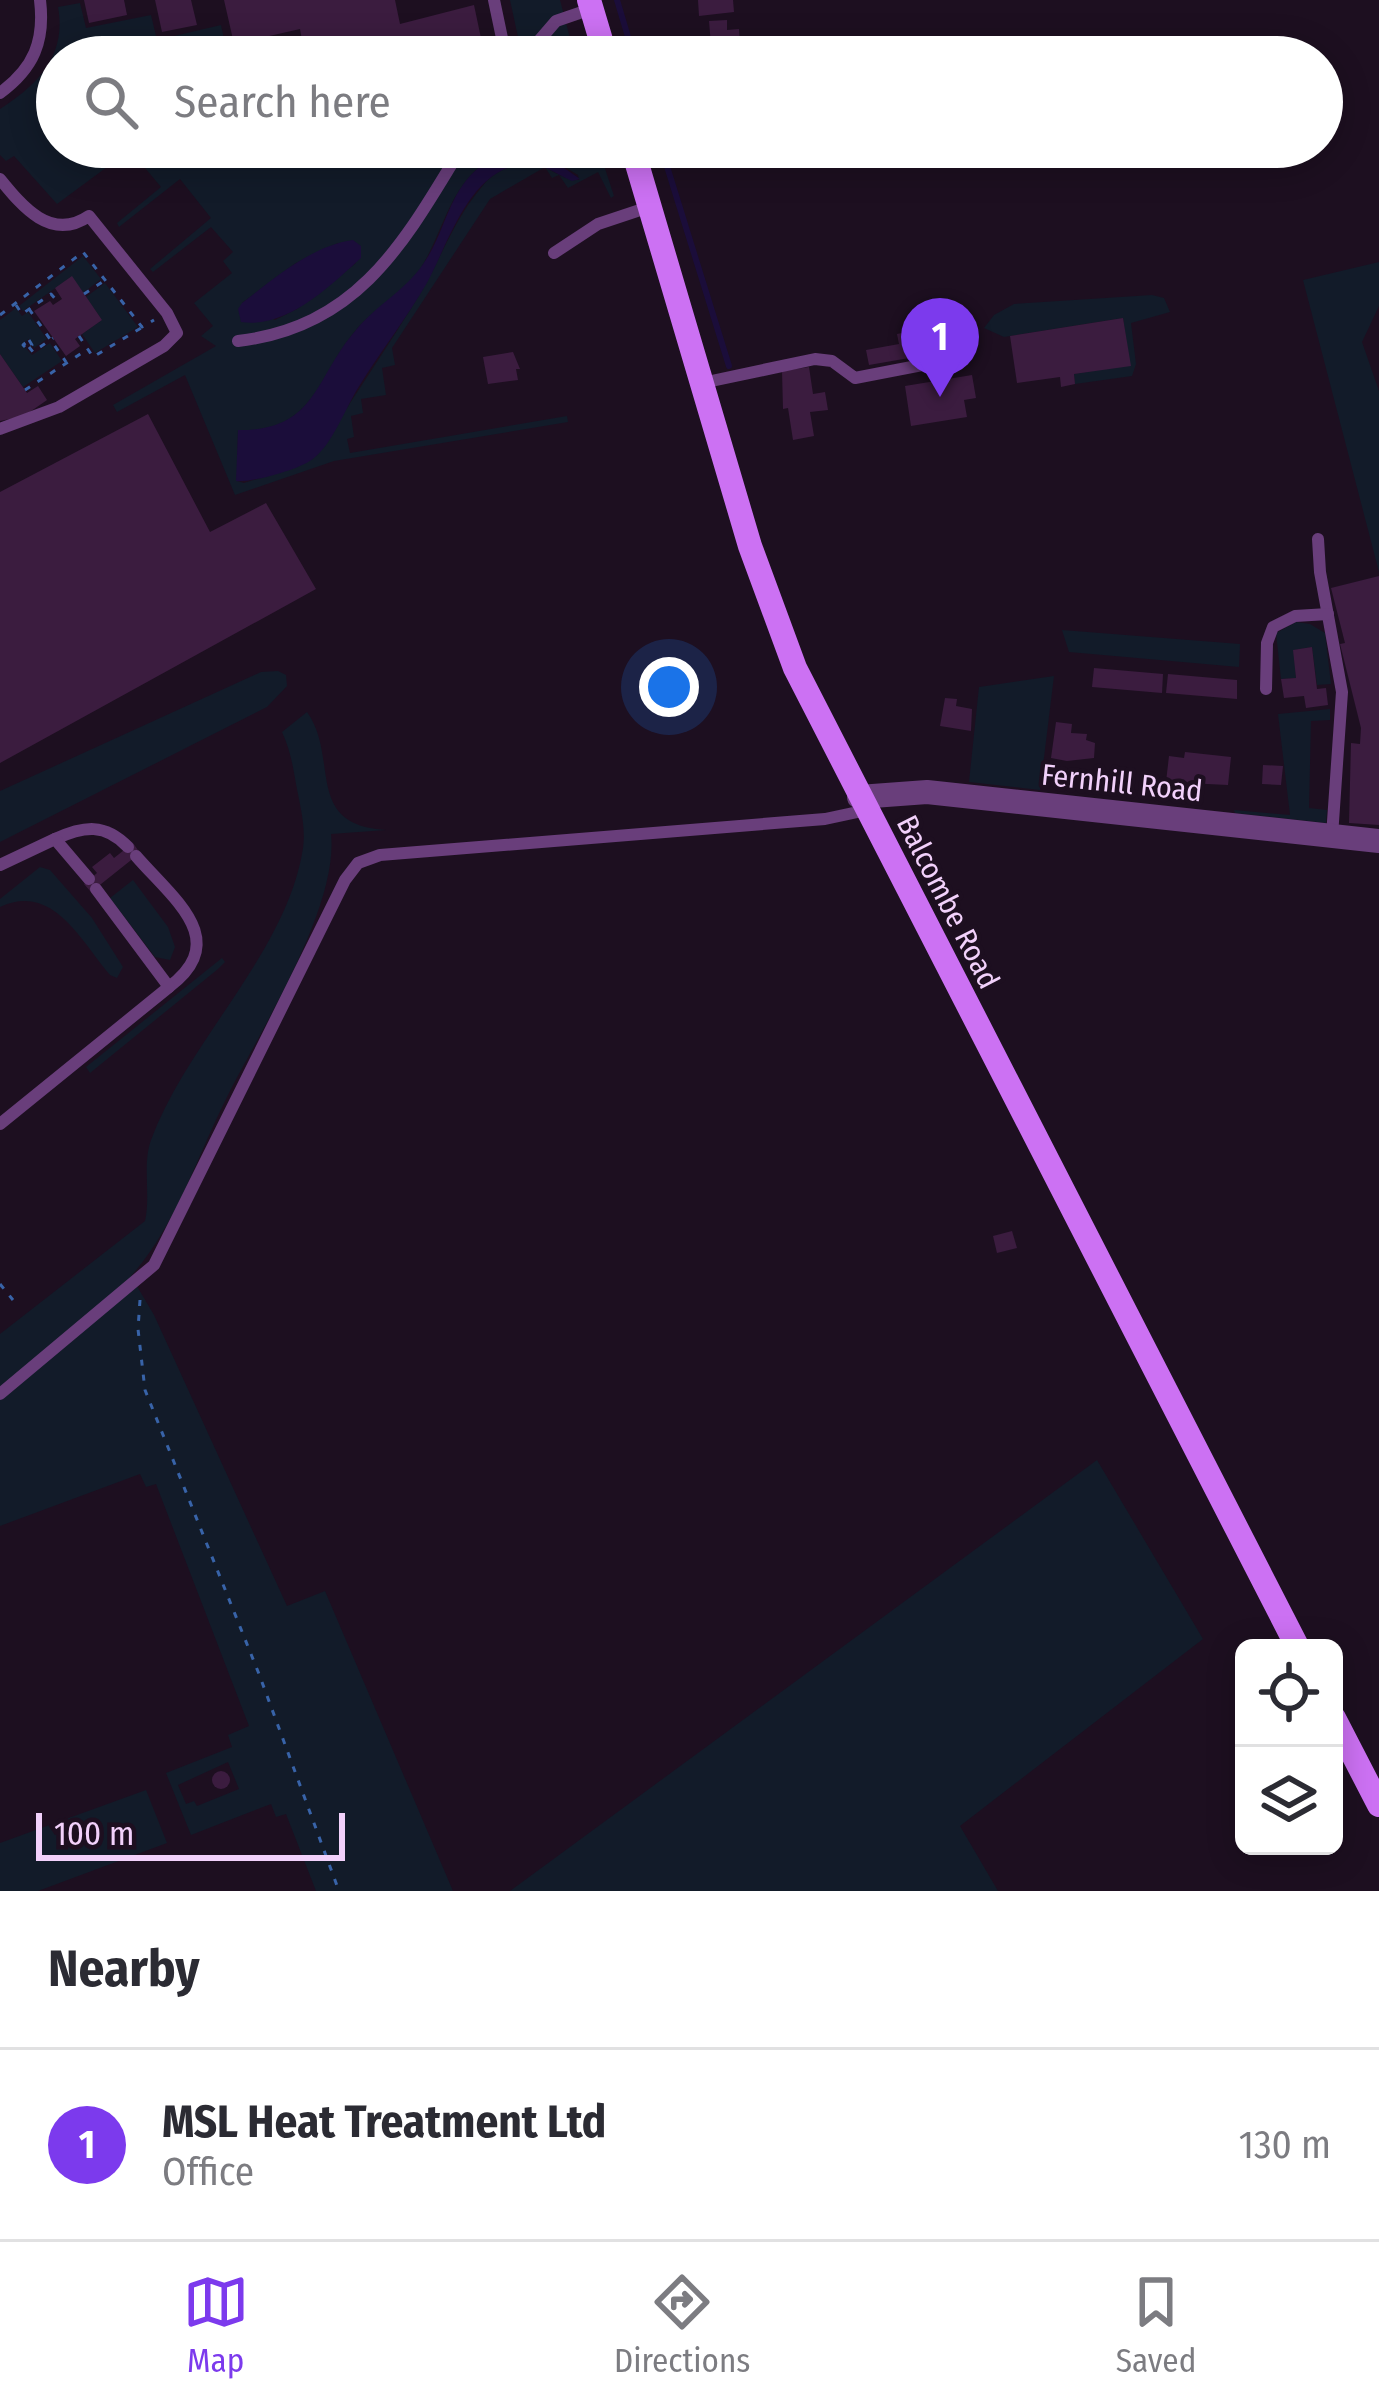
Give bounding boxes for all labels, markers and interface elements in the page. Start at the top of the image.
search box [36,36,1343,168]
icon: search [78,69,144,135]
text: Search here [174,75,391,129]
pin: 1 [901,298,979,397]
your location [639,657,699,717]
street label: Fernhill Road [1040,757,1204,809]
street label: Balcombe Road [889,809,1007,995]
map controls [1235,1639,1343,1855]
button: locate [1235,1639,1343,1747]
button: layers [1235,1747,1343,1855]
scale bar [36,1807,345,1860]
text: 100 m [54,1814,134,1854]
text: Nearby [48,1938,200,2000]
text: MSL Heat Treatment Ltd [162,2095,606,2149]
text: 1 [79,2122,95,2168]
text: 130 m [1239,2122,1331,2168]
text: Office [162,2149,254,2195]
tab: Map [183,2269,249,2381]
tab: Directions [614,2269,750,2381]
tab: Saved [1116,2269,1196,2381]

